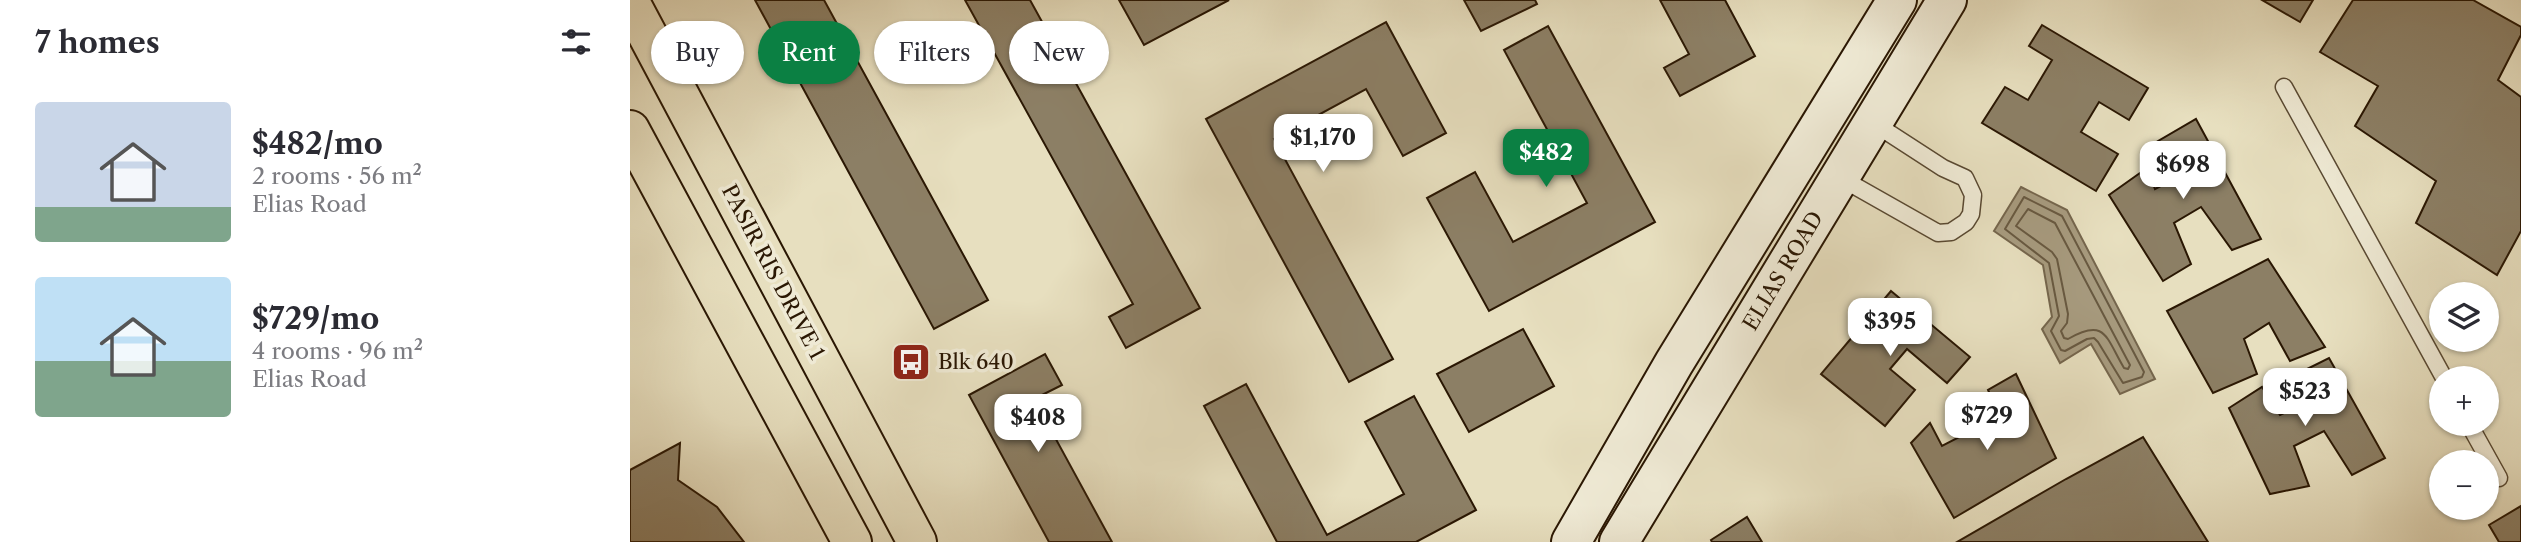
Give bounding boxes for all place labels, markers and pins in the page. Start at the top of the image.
pin: $1,170 [1266,114,1380,174]
pin: $482 [1505,130,1587,189]
pin: $698 [2142,142,2224,201]
pin: $395 [1849,298,1931,358]
bus stop icon: Blk 640 [890,341,932,383]
place label: Blk 640 [938,349,1014,374]
pin: $523 [2264,368,2346,428]
pin: $729 [1946,392,2028,452]
pin: $408 [997,394,1079,454]

